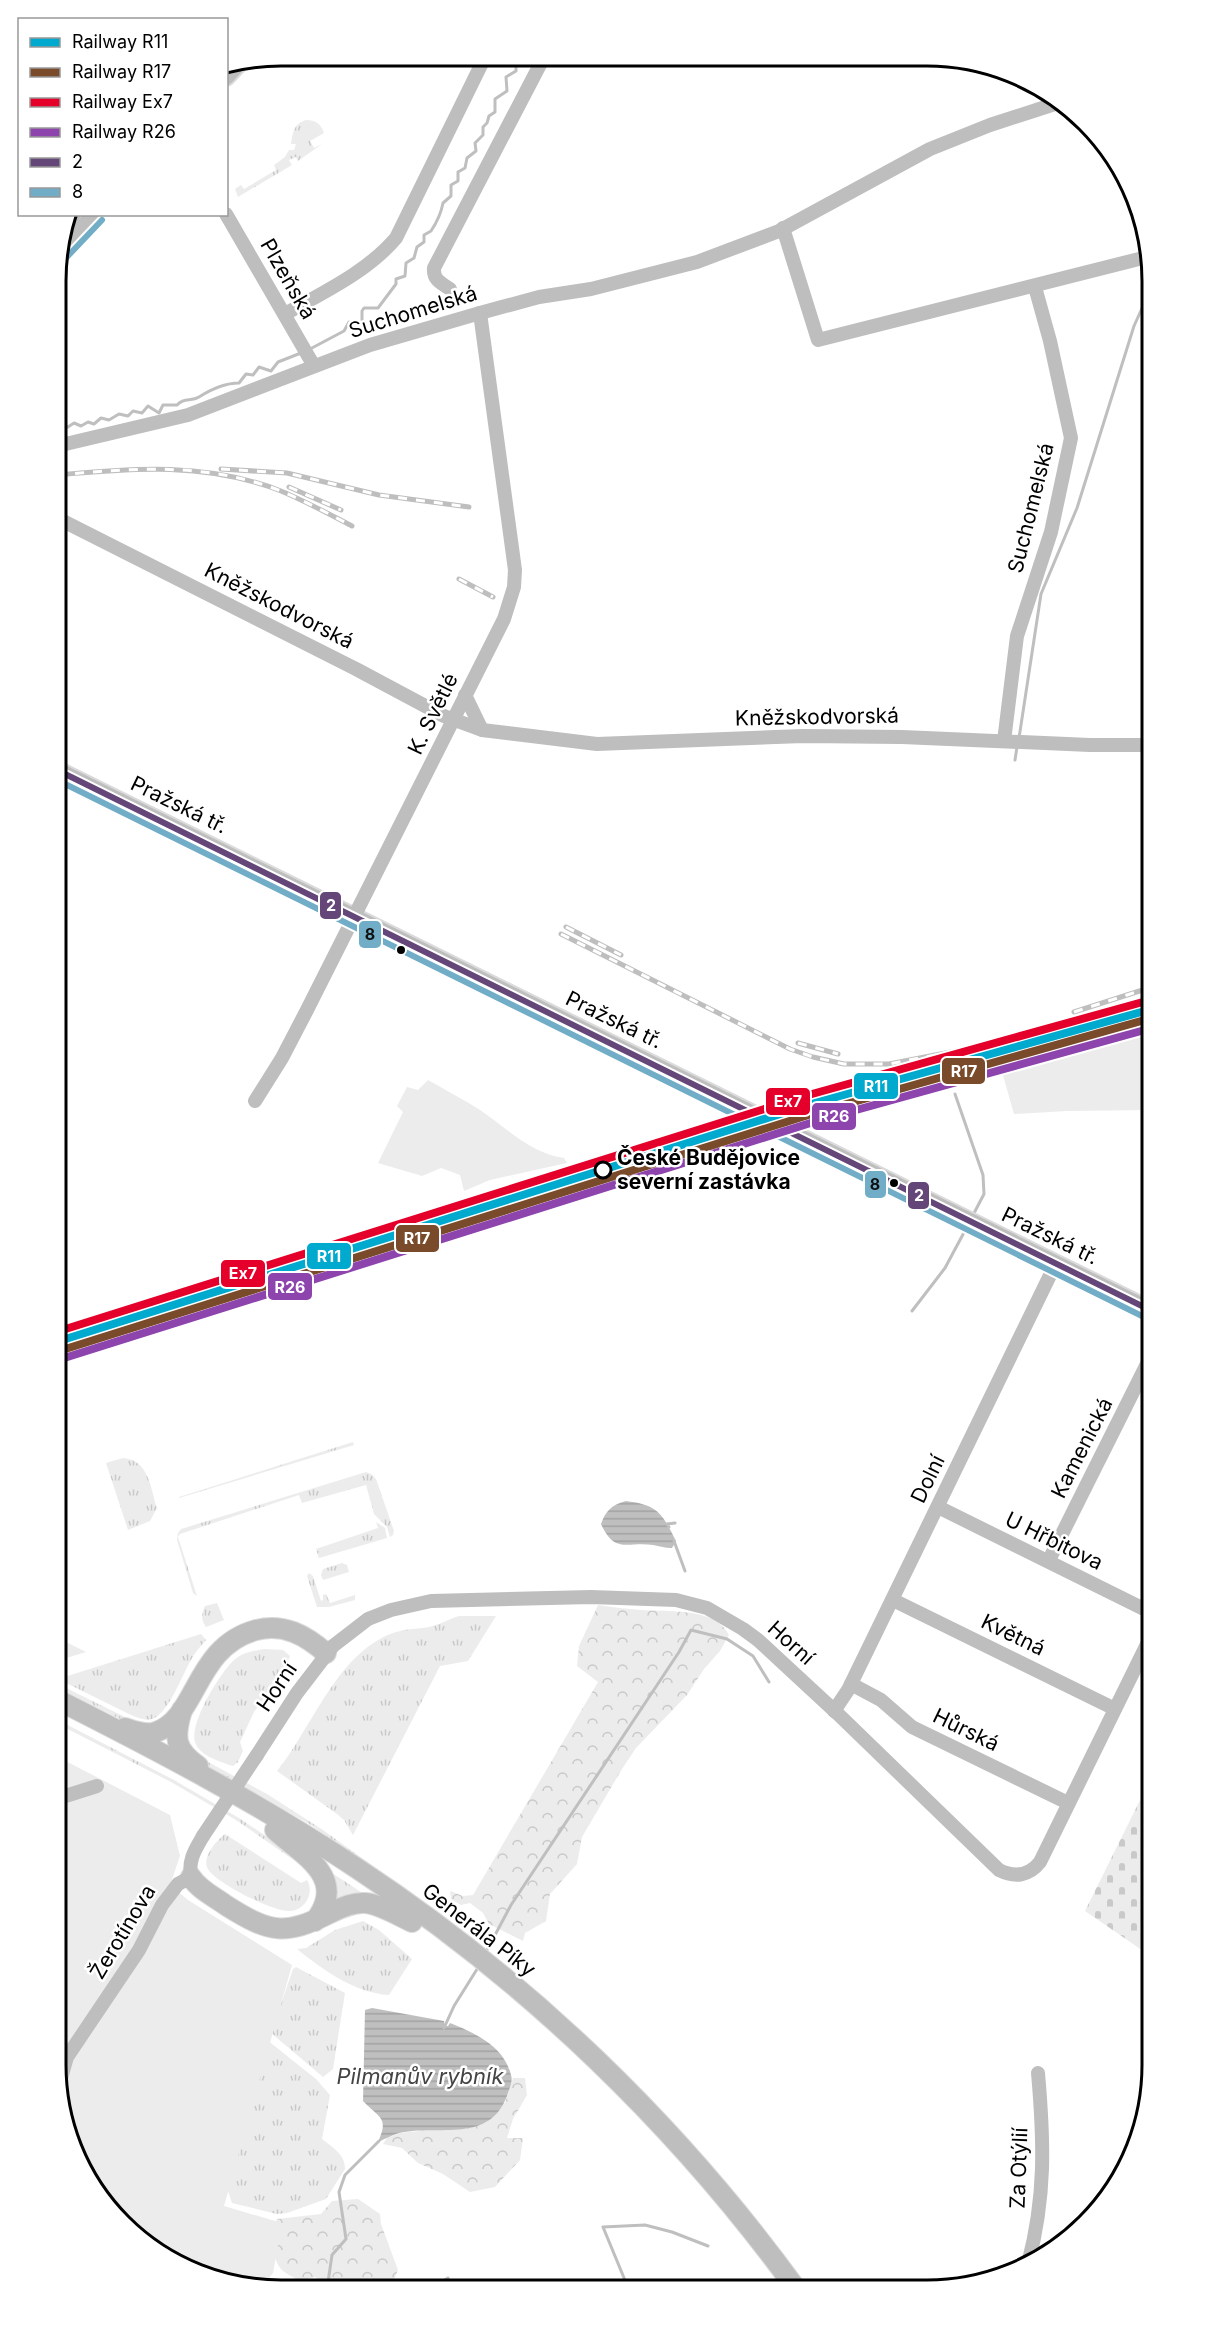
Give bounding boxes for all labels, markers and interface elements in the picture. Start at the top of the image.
legend [18,18,228,216]
text: Railway R11 [72,31,168,52]
text: Railway R17 [72,61,171,82]
text: Railway Ex7 [72,91,173,112]
text: Railway R26 [72,121,176,142]
text: 2 [72,151,83,172]
text: 8 [72,181,83,202]
street label: Plzeňská [255,234,321,323]
street label: Suchomelská [346,280,480,343]
street label: Suchomelská [1002,440,1059,575]
street label: Kněžskodvorská [200,557,358,654]
street label: K. Světlé [402,669,463,759]
street label: Kněžskodvorská [735,703,899,730]
street label: Pražská tř. [127,770,232,839]
line badge: 2 [319,891,342,920]
text: 2 [326,895,336,915]
line badge: 8 [358,920,382,949]
text: 8 [365,924,375,944]
unlabelled marker [395,944,407,956]
street label: Pražská tř. [562,985,667,1054]
line badge: R17 [941,1057,986,1085]
text: R17 [951,1061,977,1081]
line badge: R11 [853,1072,899,1100]
text: R11 [864,1076,888,1096]
line badge: Ex7 [765,1087,811,1116]
text: Ex7 [774,1091,802,1111]
line badge: R26 [811,1102,857,1131]
text: R26 [819,1106,849,1126]
place label: České Budějovice severní zastávka [617,1144,800,1194]
marker: České Budějovice severní zastávka [594,1161,612,1179]
line badge: 8 [864,1170,887,1199]
text: 8 [870,1174,880,1194]
unlabelled marker [888,1177,900,1189]
line badge: 2 [907,1181,930,1210]
text: 2 [914,1185,924,1205]
street label: Pražská tř. [998,1201,1103,1270]
line badge: R17 [395,1224,440,1253]
text: R17 [404,1228,430,1248]
line badge: R11 [306,1242,352,1270]
text: R11 [317,1246,341,1266]
line badge: Ex7 [220,1259,266,1288]
text: Ex7 [229,1263,257,1283]
line badge: R26 [267,1272,313,1301]
text: R26 [275,1277,305,1297]
street label: Kamenická [1046,1393,1118,1502]
street label: Dolní [905,1450,950,1507]
street label: U Hřbitova [1001,1506,1107,1575]
street label: Květná [977,1608,1049,1661]
street label: Horní [763,1615,820,1671]
street label: Horní [251,1657,303,1716]
street label: Hůrská [929,1703,1003,1756]
street label: Generála Píky [418,1878,541,1982]
street label: Žerotínova [84,1880,160,1983]
water label: Pilmanův rybník [336,2063,504,2089]
street label: Za Otýlií [1005,2126,1032,2209]

